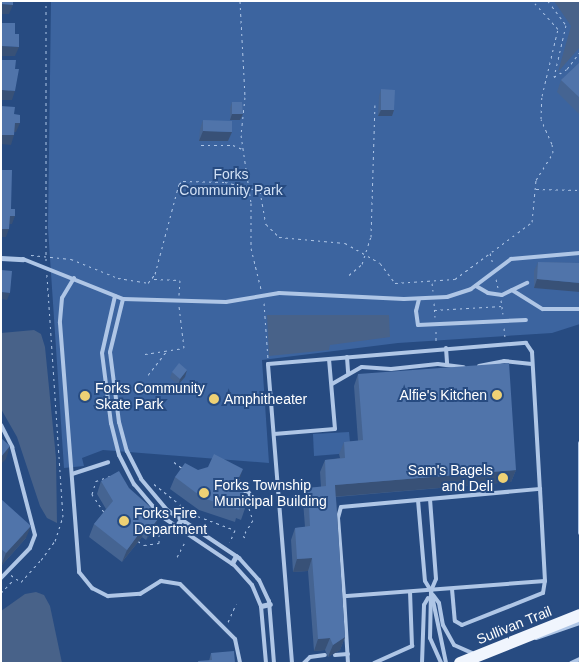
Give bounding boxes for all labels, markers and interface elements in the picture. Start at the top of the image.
park label: Forks Community Park [179,166,283,198]
place label: Forks Community Skate Park [95,380,205,412]
place label: Alfie's Kitchen [400,387,487,403]
marker: Alfie's Kitchen [491,389,503,401]
marker: Forks Community Skate Park [79,390,91,402]
place label: Amphitheater [224,391,307,407]
marker: Amphitheater [208,393,220,405]
place label: Sam's Bagels and Deli [408,462,493,494]
marker: Sam's Bagels and Deli [497,472,509,484]
place label: Forks Township Municipal Building [214,477,327,510]
marker: Forks Township Municipal Building [198,487,210,499]
place label: Forks Fire Department [134,505,207,538]
marker: Forks Fire Department [118,515,130,527]
street label: Sullivan Trail [474,602,554,648]

